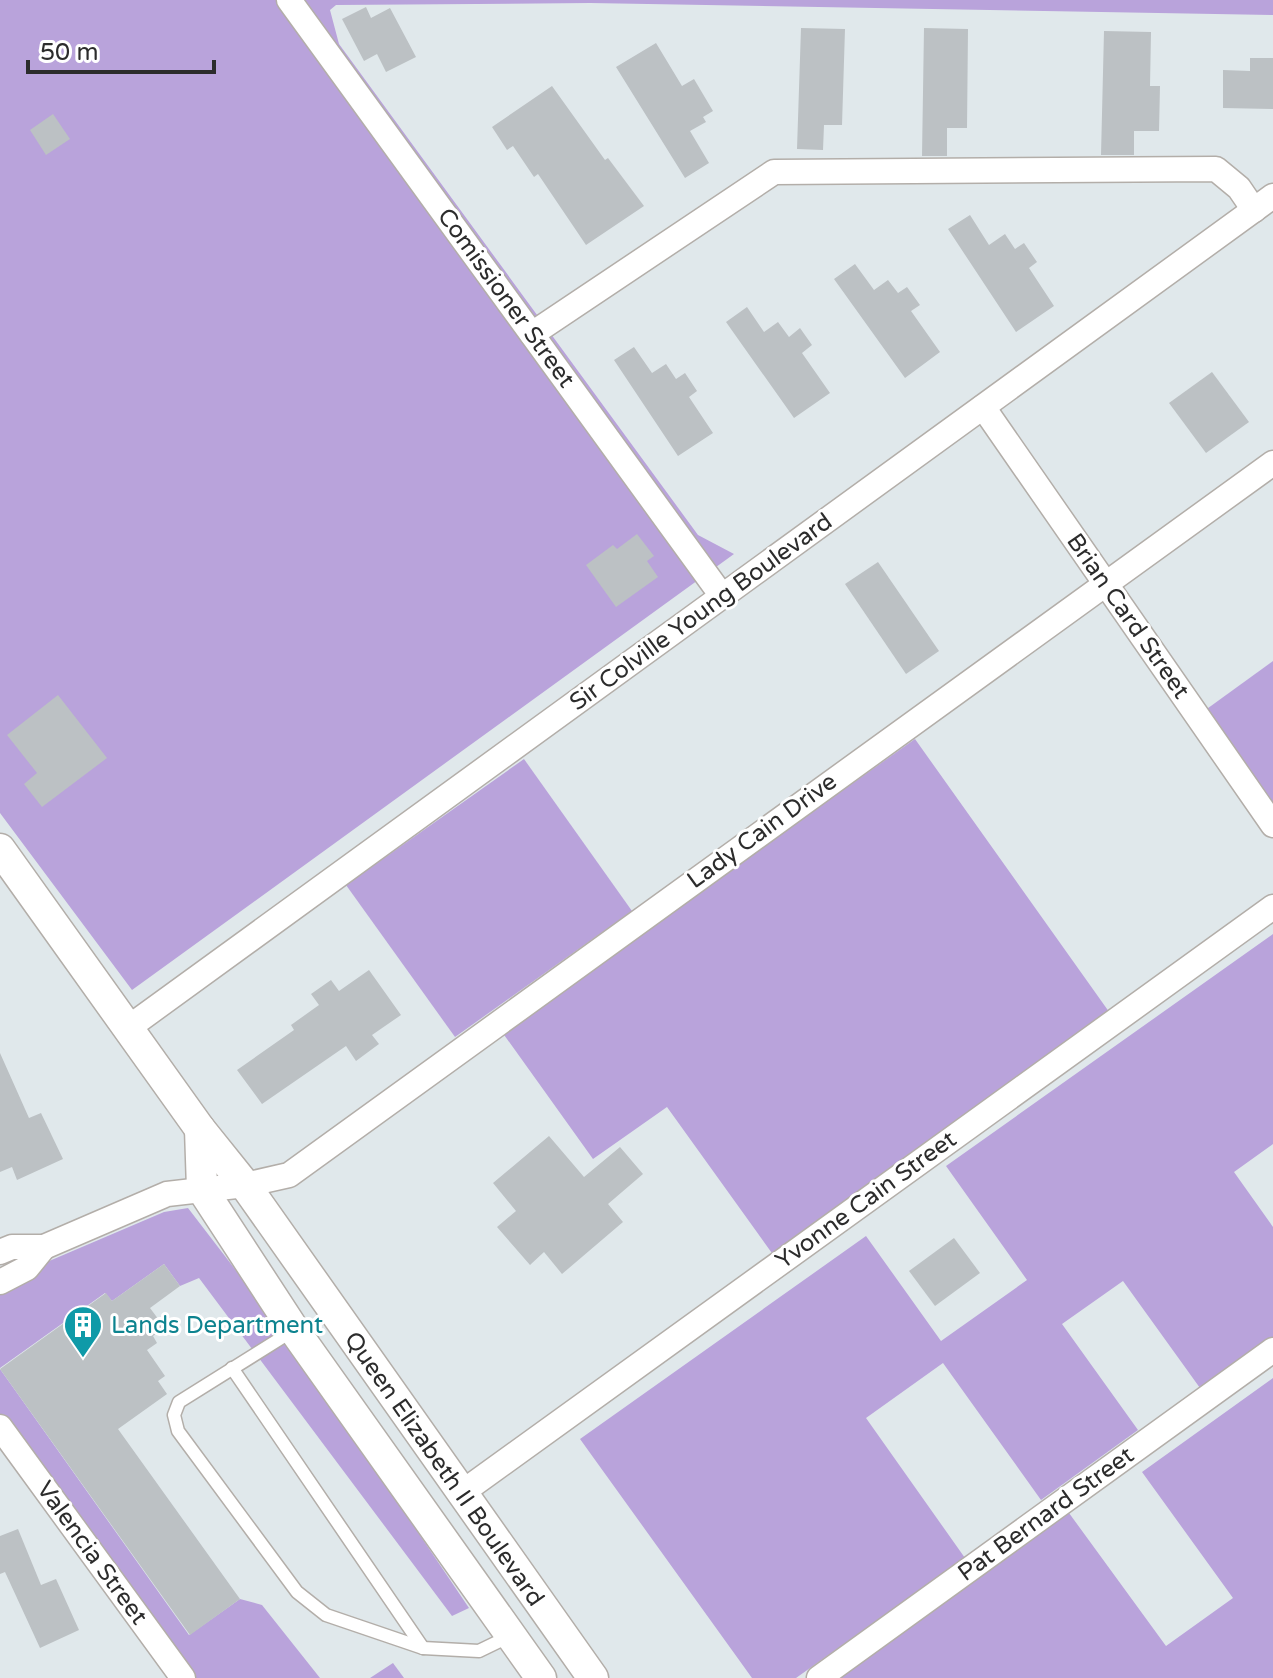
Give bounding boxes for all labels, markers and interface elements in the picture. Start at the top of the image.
scale bar [28,24,214,74]
text: 50 m [40,38,98,67]
street label: Comissioner Street [431,203,581,393]
street label: Sir Colville Young Boulevard [564,507,838,717]
street label: Brian Card Street [1060,528,1196,704]
street label: Lady Cain Drive [682,767,842,895]
street label: Yvonne Cain Street [770,1125,962,1275]
building icon: Lands Department [62,1304,104,1359]
place label: Lands Department [111,1311,323,1340]
street label: Queen Elizabeth II Boulevard [338,1326,550,1612]
street label: Pat Bernard Street [952,1440,1140,1588]
street label: Valencia Street [30,1476,154,1630]

